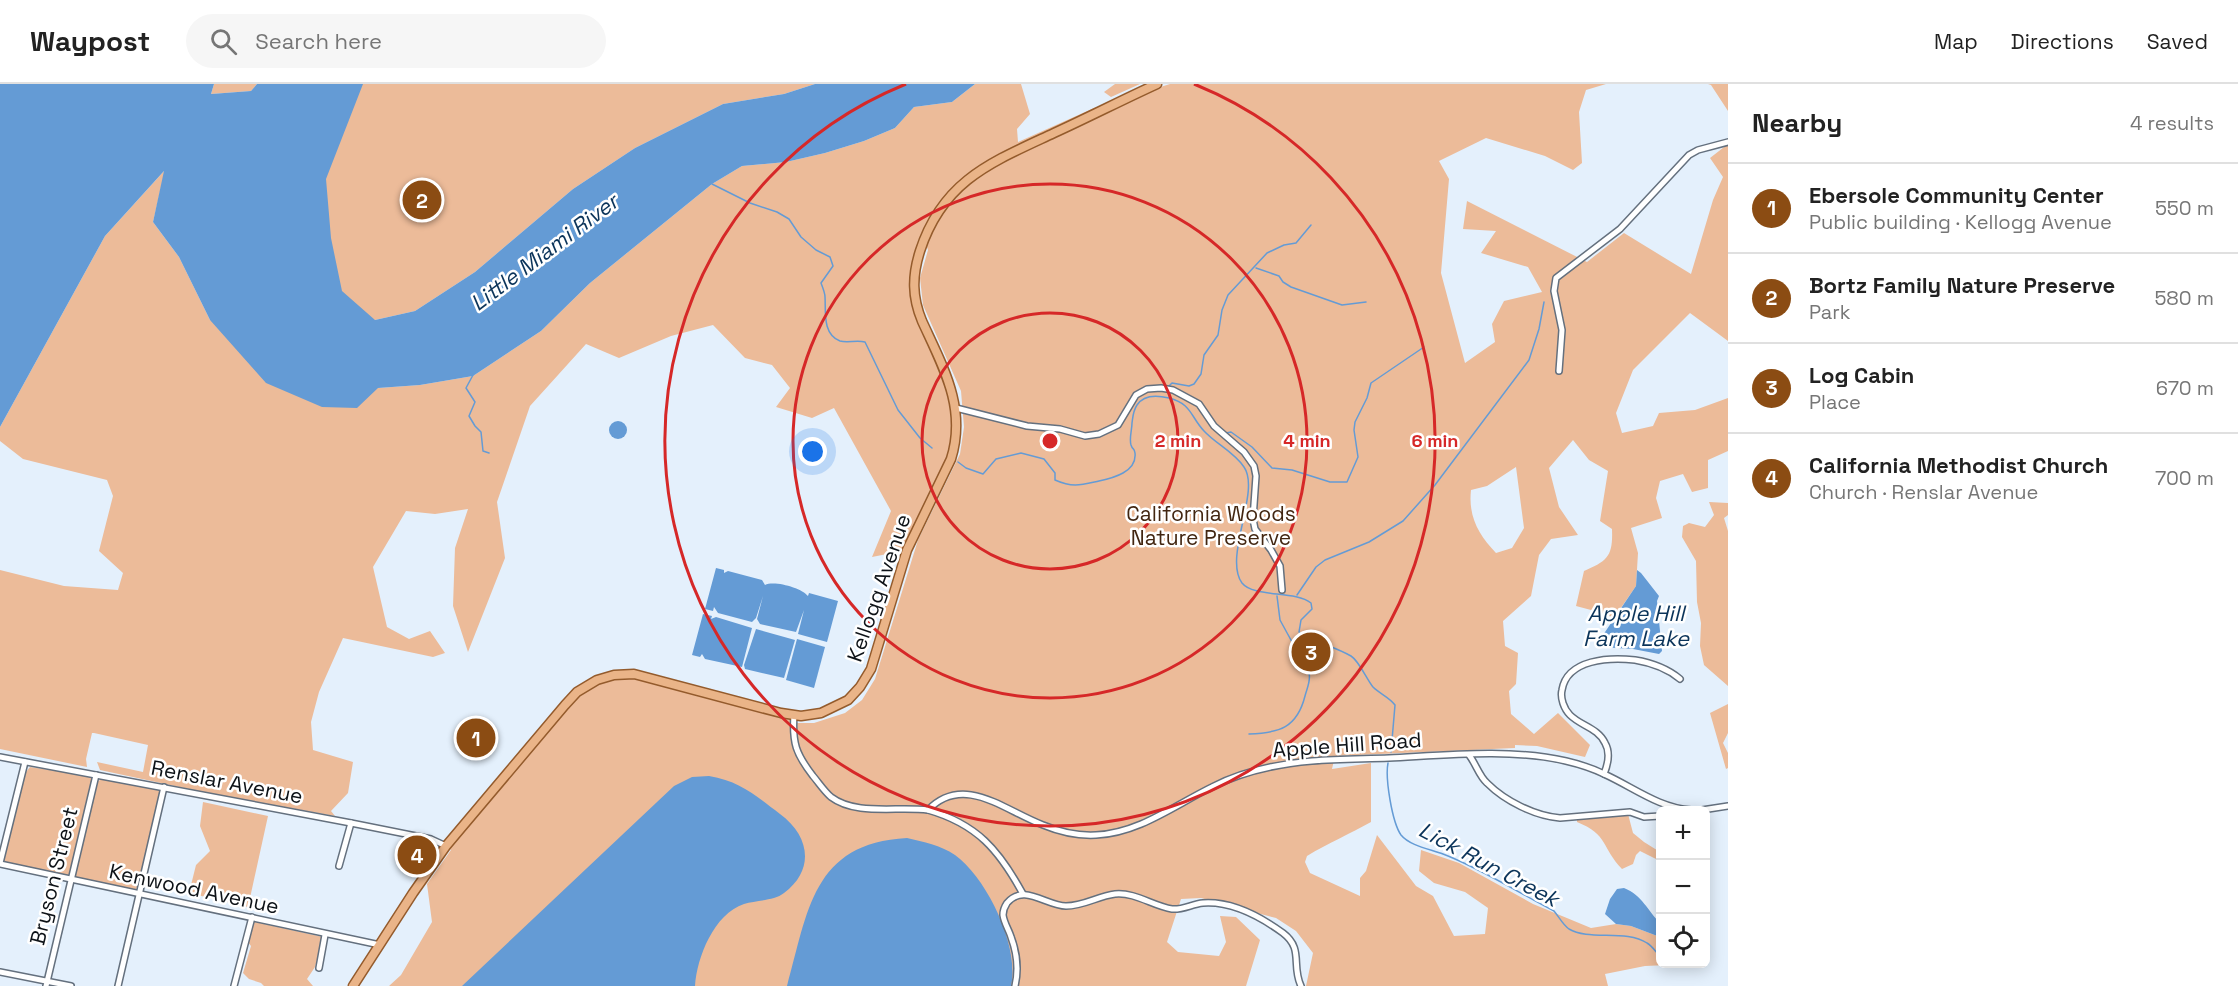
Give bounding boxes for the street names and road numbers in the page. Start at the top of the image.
street label: Kellogg Avenue [841,510,916,665]
street label: Apple Hill Road [1272,726,1422,763]
street label: Renslar Avenue [149,754,305,809]
street label: Bryson Street [23,804,84,948]
street label: Kenwood Avenue [107,857,282,920]

